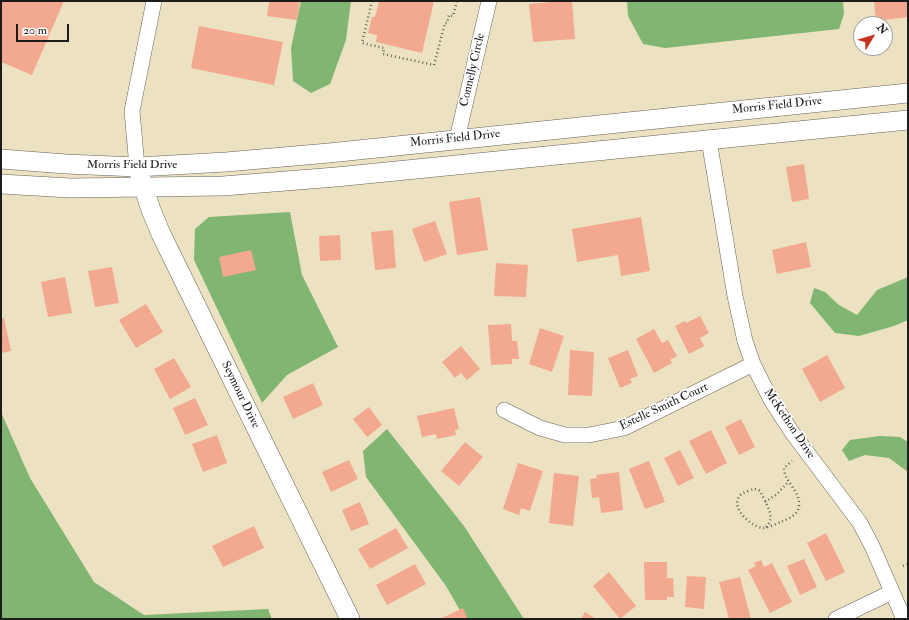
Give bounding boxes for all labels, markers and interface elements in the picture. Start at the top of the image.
scale bar [18,16,71,42]
north arrow [853,16,893,56]
text: N [874,21,890,37]
text: 20 m [23,23,47,38]
street label: Connelly Circle [458,32,488,108]
street label: Morris Field Drive [731,94,823,118]
street label: Morris Field Drive [409,127,501,151]
street label: Morris Field Drive [87,158,177,172]
street label: Seymour Drive [218,359,262,431]
street label: Estelle Smith Court [617,380,711,434]
street label: McKethon Drive [760,386,818,462]

